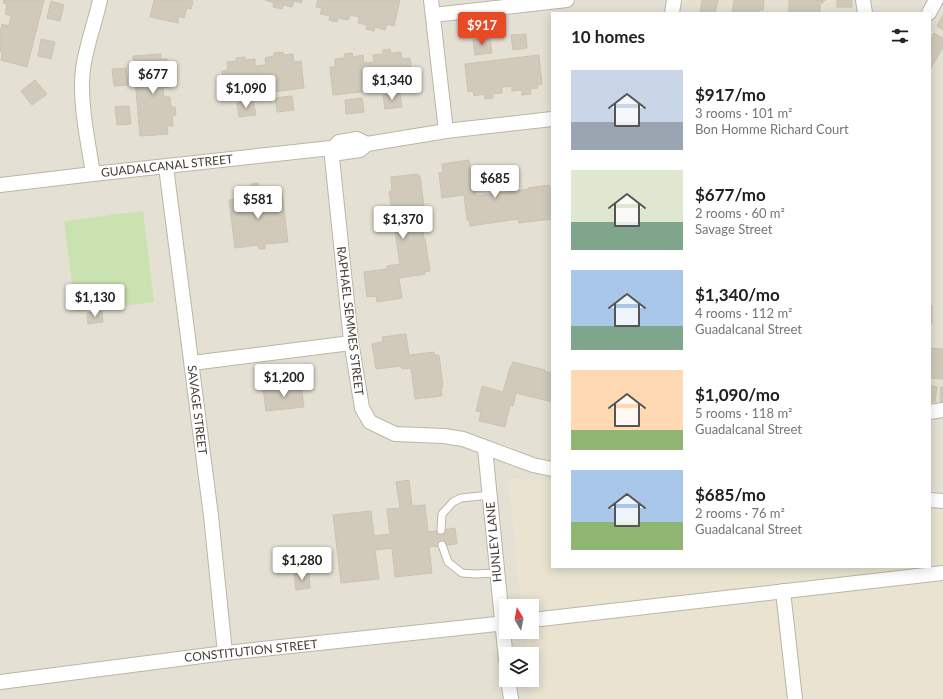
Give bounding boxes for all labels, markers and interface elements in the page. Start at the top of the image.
pin: $917 [458,12,506,46]
text: $917 [467,17,497,33]
icon: filters [889,25,911,47]
text: 10 homes [571,26,645,47]
pin: $677 [129,61,177,95]
text: $677 [138,66,168,82]
pin: $1,340 [359,67,425,101]
text: $1,340 [372,72,412,88]
pin: $1,090 [213,75,279,109]
text: $1,090 [226,80,266,96]
text: $917/mo [695,84,766,105]
icon: home [603,86,651,134]
text: 3 rooms · 101 m² [695,105,792,121]
text: Bon Homme Richard Court [695,121,849,137]
street label: GUADALCANAL STREET [100,151,234,180]
pin: $685 [471,165,519,199]
text: $685 [480,170,510,186]
text: $677/mo [695,184,766,205]
pin: $581 [234,186,282,220]
icon: home [603,186,651,234]
text: $581 [243,191,273,207]
text: 2 rooms · 60 m² [695,205,785,221]
pin: $1,370 [370,206,436,240]
text: $1,370 [383,211,423,227]
text: Savage Street [695,221,772,237]
street label: RAPHAEL SEMMES STREET [334,245,367,396]
pin: $1,130 [62,284,128,318]
text: $1,340/mo [695,284,780,305]
icon: home [603,286,651,334]
text: $1,130 [75,289,115,305]
text: 4 rooms · 112 m² [695,305,792,321]
text: Guadalcanal Street [695,321,802,337]
street label: SAVAGE STREET [185,364,210,456]
pin: $1,200 [251,364,317,398]
text: $1,200 [264,369,304,385]
text: $1,090/mo [695,384,780,405]
icon: home [603,386,651,434]
text: 5 rooms · 118 m² [695,405,792,421]
text: Guadalcanal Street [695,421,802,437]
text: $685/mo [695,484,766,505]
icon: home [603,486,651,534]
street label: HUNLEY LANE [483,501,504,583]
text: 2 rooms · 76 m² [695,505,785,521]
text: Guadalcanal Street [695,521,802,537]
pin: $1,280 [269,547,335,581]
text: $1,280 [282,552,322,568]
north arrow [499,599,539,639]
map controls [499,599,539,687]
street label: CONSTITUTION STREET [184,636,318,665]
button: layers [499,647,539,687]

